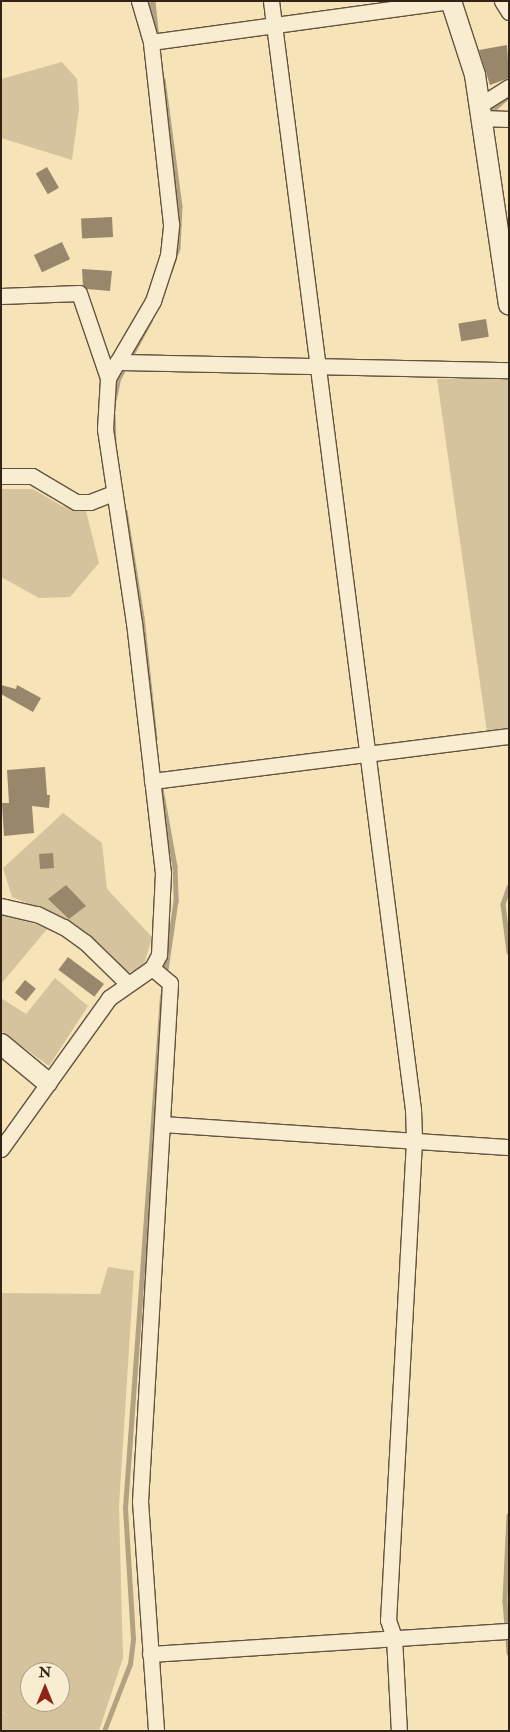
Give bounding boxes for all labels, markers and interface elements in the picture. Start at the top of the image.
north arrow [20,1662,70,1712]
text: N [39,1664,51,1681]

